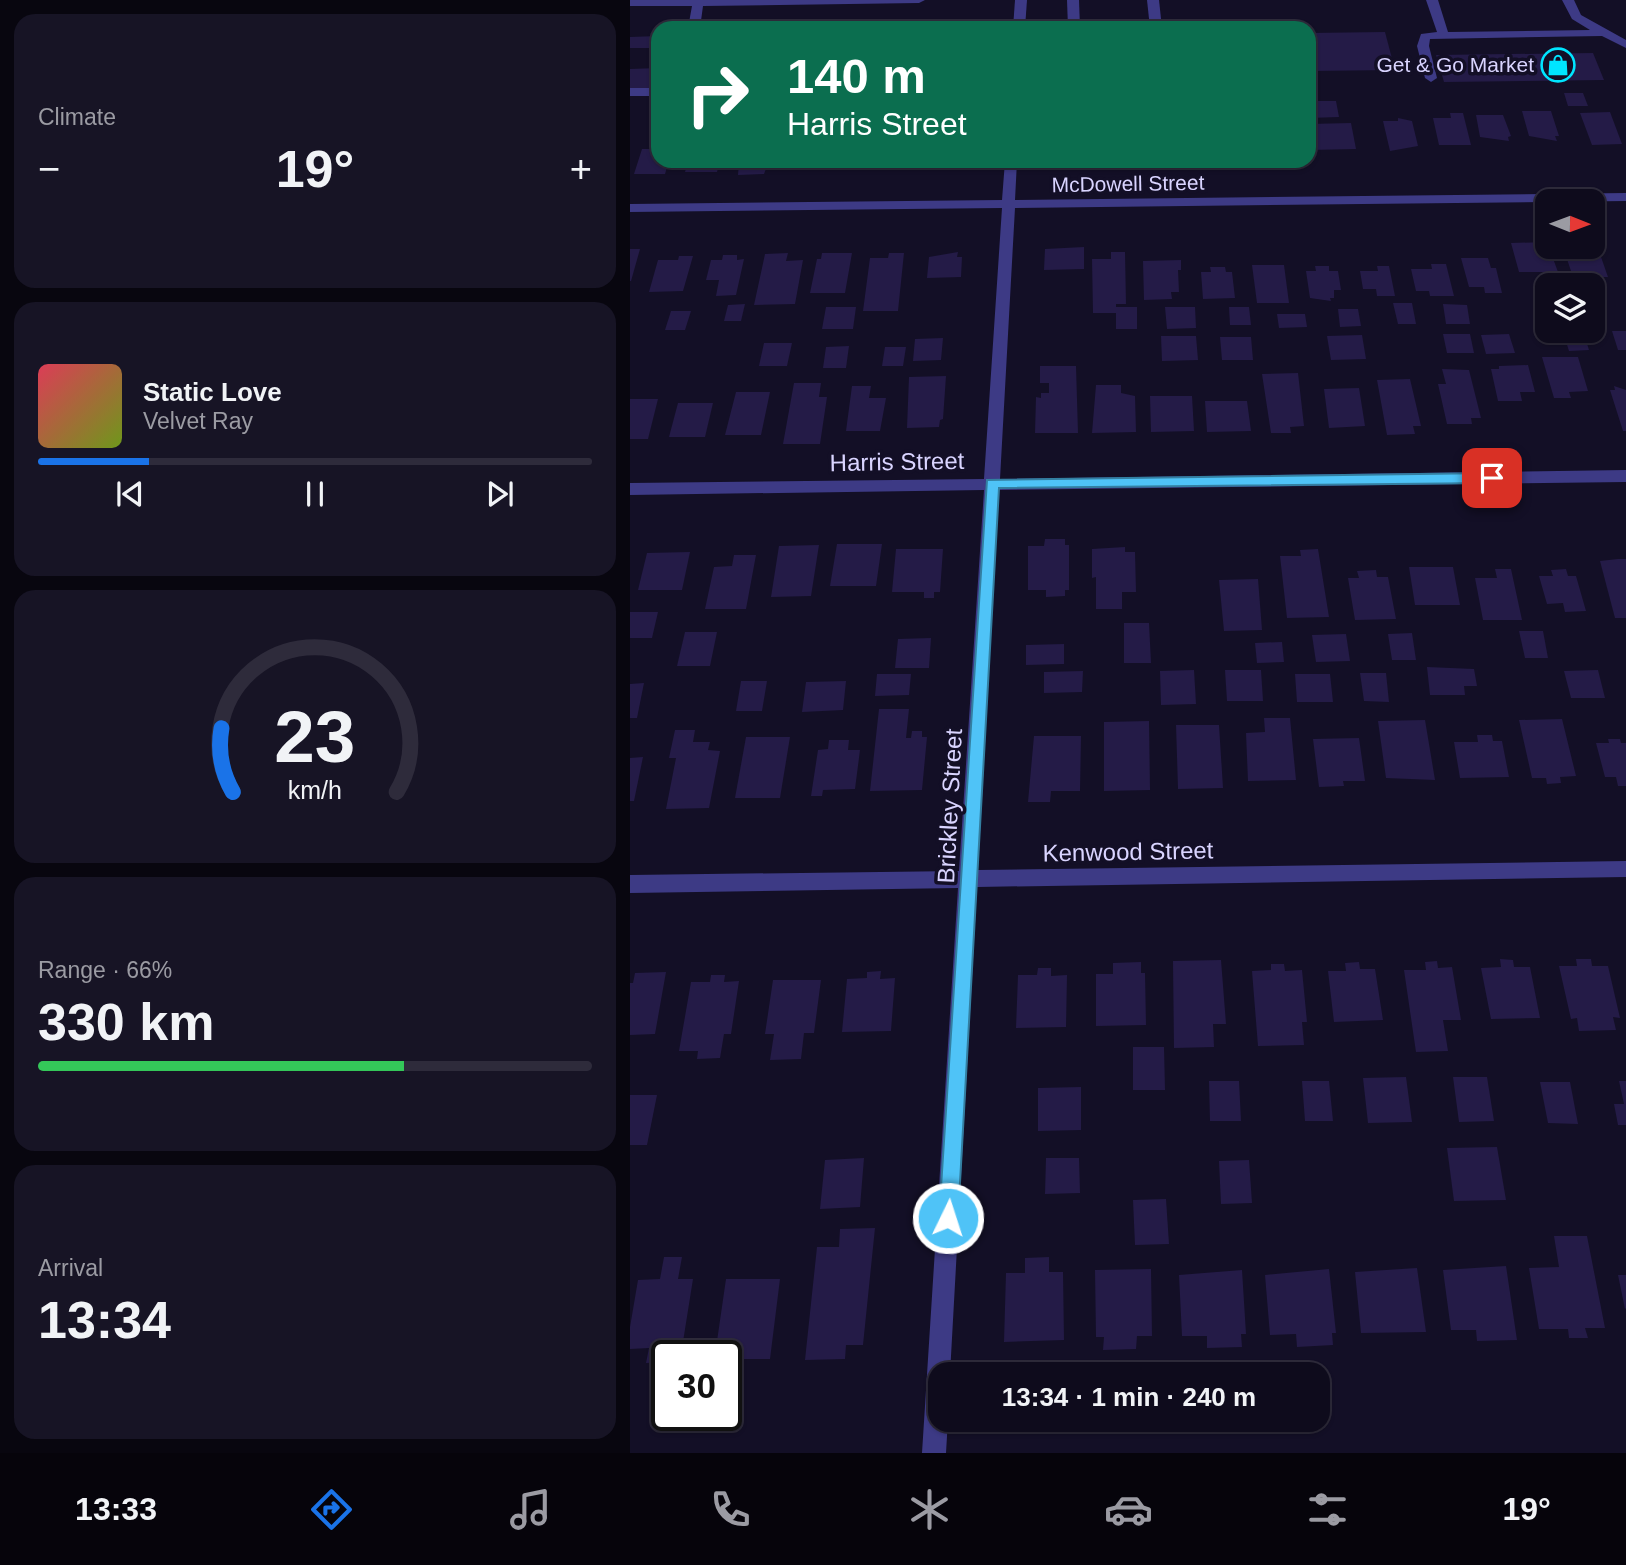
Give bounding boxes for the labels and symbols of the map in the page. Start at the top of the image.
shop icon: Get & Go Market [1539,46,1577,84]
place label: Get & Go Market [1376,53,1534,76]
street label: McDowell Street [1051,171,1205,196]
north arrow [1535,189,1605,259]
street label: Harris Street [829,447,965,476]
pin [1462,448,1522,508]
street label: Brickley Street [932,728,967,884]
street label: Kenwood Street [1042,837,1214,866]
position arrow [911,1181,985,1255]
speed limit sign: 30 [651,1340,742,1431]

